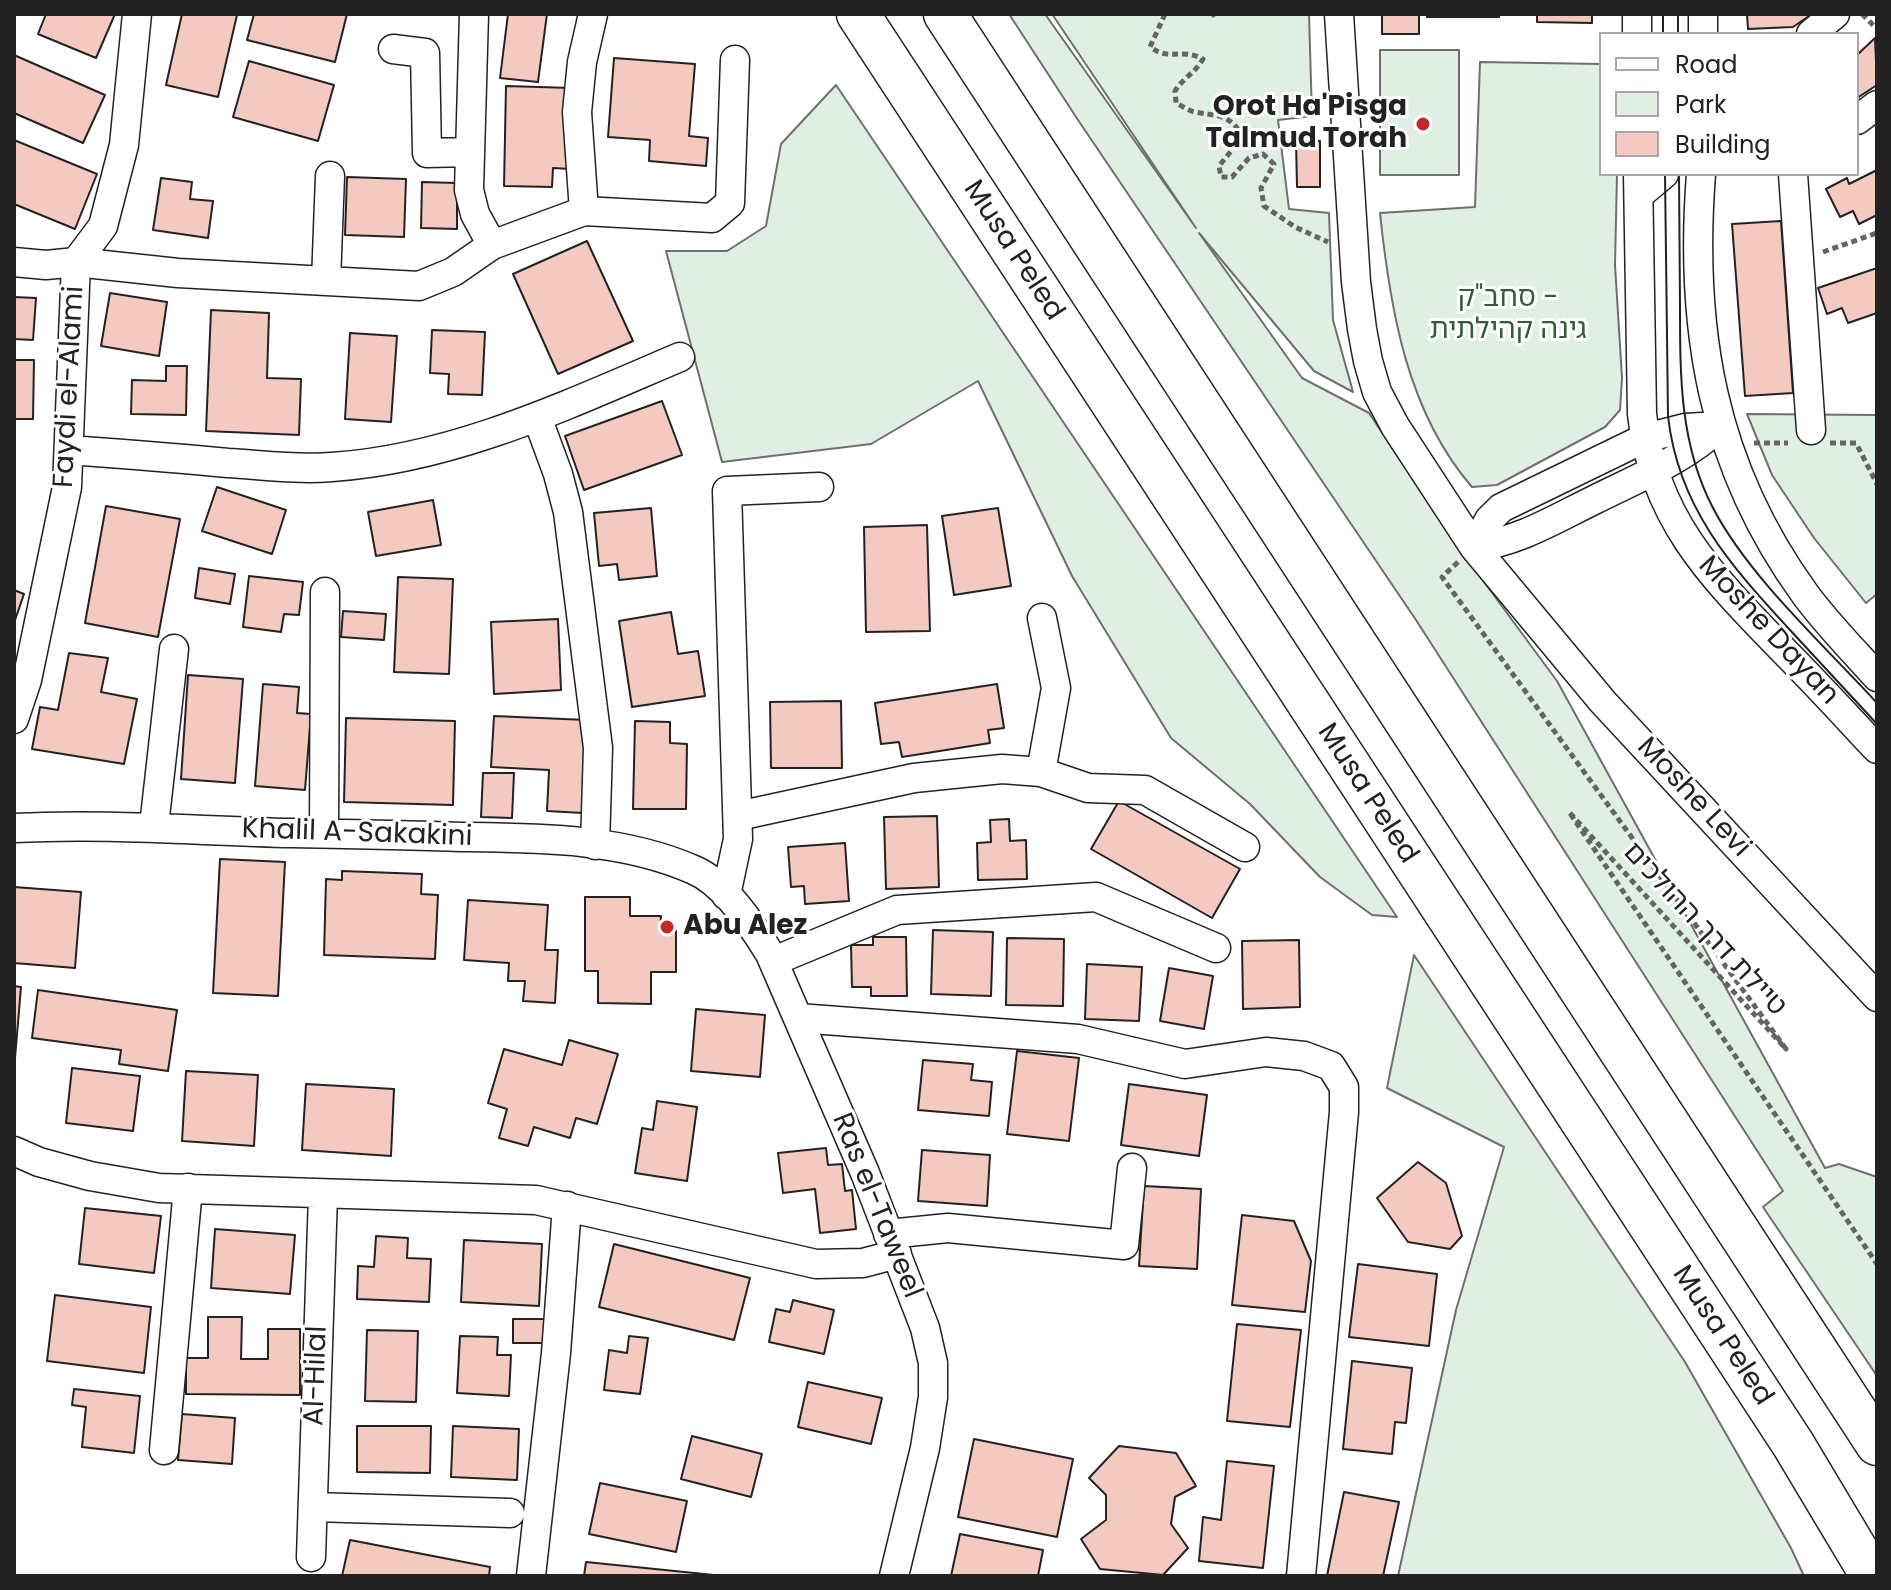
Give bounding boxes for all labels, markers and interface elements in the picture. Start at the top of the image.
legend [1599,32,1859,176]
text: Road [1675,48,1737,81]
text: Park [1675,88,1726,121]
place label: Orot Ha'Pisga Talmud Torah [1205,91,1407,157]
marker: Orot Ha'Pisga Talmud Torah [1414,115,1432,133]
text: Building [1675,128,1771,161]
street label: Musa Peled [955,175,1071,327]
park label: סחב"ק - גינה קהילתית [1430,282,1586,348]
street label: Faydi el-Alami [48,285,92,489]
street label: Moshe Dayan [1691,550,1845,712]
street label: Musa Peled [1309,718,1425,870]
street label: Moshe Levi [1629,731,1757,865]
street label: Khalil A-Sakakini [241,813,473,855]
street label: טיילת דרך ההולכים [1615,836,1793,1024]
place label: Abu Alez [683,910,807,944]
marker: Abu Alez [658,918,676,936]
street label: Ras el-Taweel [824,1109,928,1303]
street label: Musa Peled [1664,1260,1780,1412]
street label: Al-Hilal [298,1325,336,1427]

